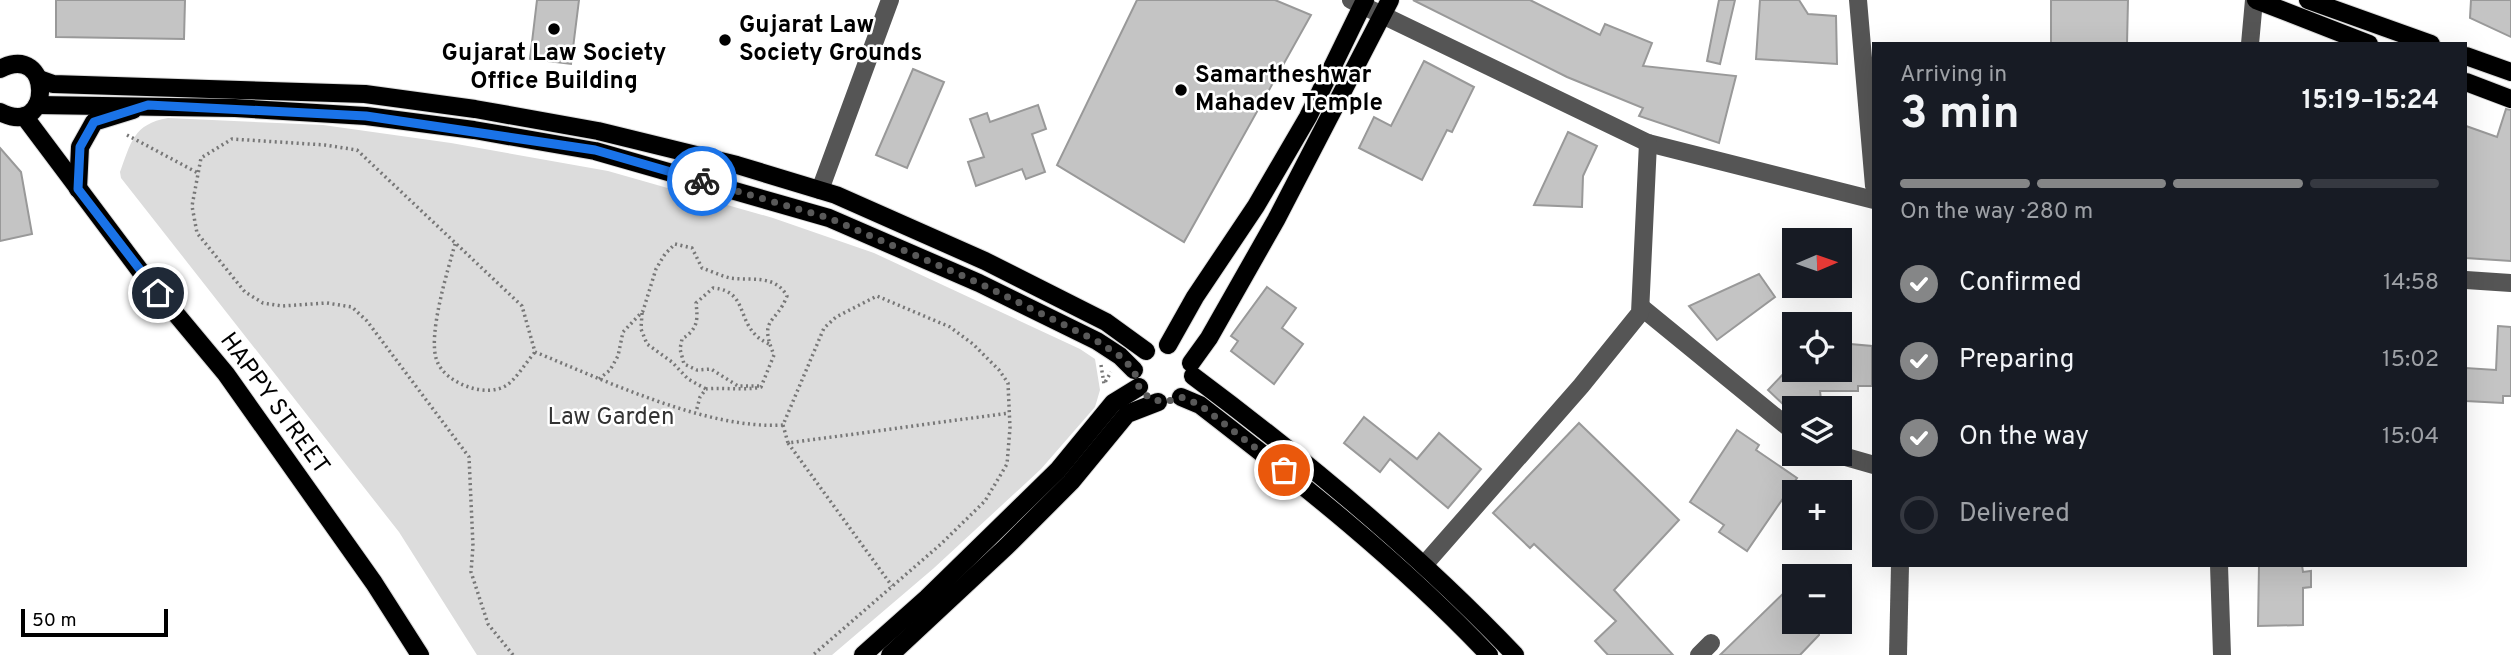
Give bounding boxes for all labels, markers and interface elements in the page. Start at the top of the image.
place label: Gujarat Law Society Grounds [739,11,922,69]
marker: Gujarat Law Society Office Building [546,21,562,37]
marker: Gujarat Law Society Grounds [717,32,733,48]
place label: Gujarat Law Society Office Building [442,39,666,97]
place label: Samartheshwar Mahadev Temple [1195,61,1383,119]
text: Arriving in [1900,61,2007,90]
marker: Samartheshwar Mahadev Temple [1173,82,1189,98]
text: 15:19–15:24 [2302,85,2439,118]
text: 3 min [1900,86,2020,145]
courier [667,146,737,216]
icon: bike [683,162,721,200]
text: On the way · 280 m [1900,198,2093,227]
north arrow [1782,228,1852,298]
map controls [1782,228,1852,634]
pin [128,263,188,323]
icon: check [1900,265,1938,303]
text: Confirmed [1959,267,2082,300]
text: 14:58 [2383,269,2439,298]
icon: home [139,274,177,312]
button: locate [1782,312,1852,382]
street label: HAPPY STREET [212,327,336,481]
icon: check [1900,342,1938,380]
text: Preparing [1959,344,2074,377]
text: 15:02 [2382,346,2439,375]
button: layers [1782,396,1852,466]
park label: Law Garden [548,403,674,433]
icon: check [1900,419,1938,457]
text: On the way [1959,421,2089,454]
text: 15:04 [2382,423,2439,452]
pin [1254,440,1314,500]
icon: bag [1265,451,1303,489]
button: + [1782,480,1852,550]
text: Delivered [1959,498,2070,531]
button: − [1782,564,1852,634]
scale bar [21,606,168,638]
text: 50 m [32,609,77,633]

